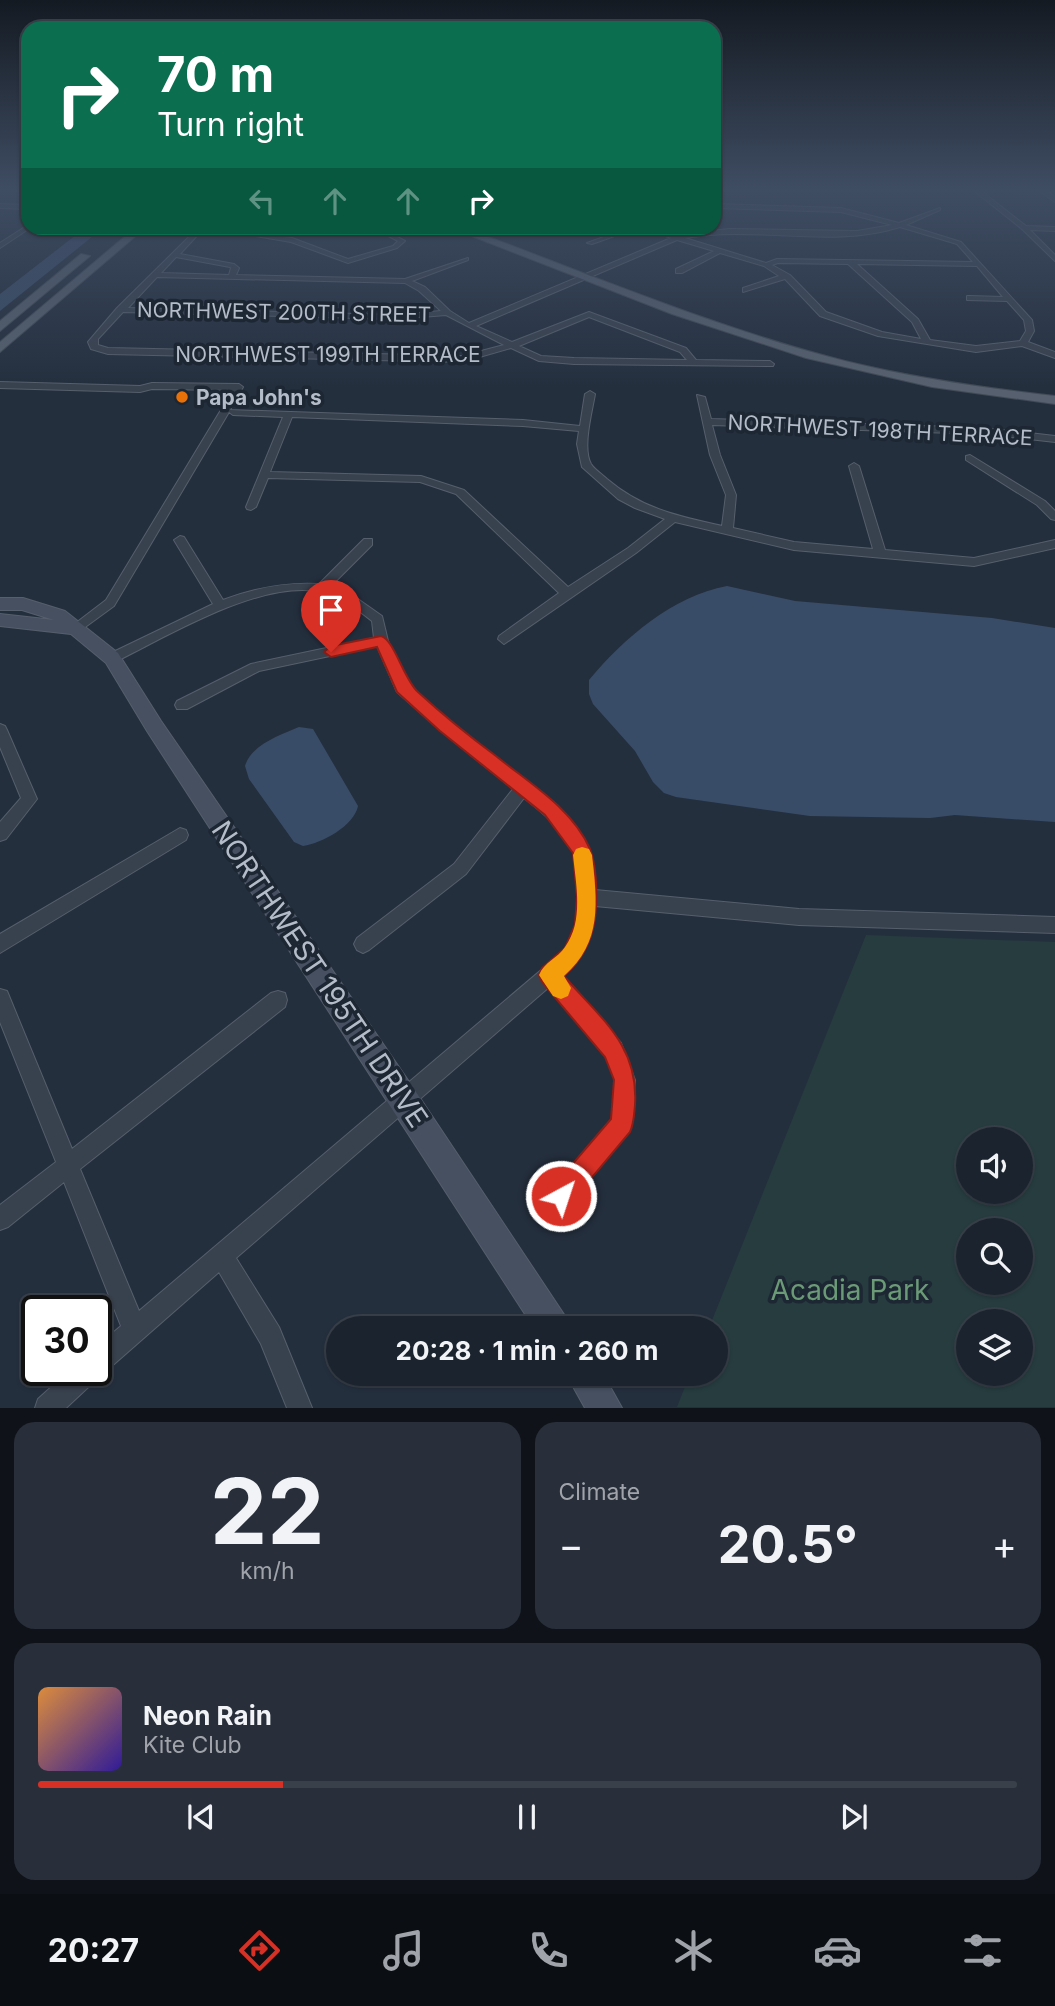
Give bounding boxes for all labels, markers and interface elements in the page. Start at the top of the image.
text: 70 m [157,45,274,104]
icon: right [42,49,133,140]
text: Turn right [157,105,304,144]
icon: left [243,182,281,220]
icon: ahead [316,182,354,220]
icon: ahead [389,182,427,220]
icon: right [462,182,500,220]
street label: NORTHWEST 200TH STREET [137,297,431,327]
street label: NORTHWEST 199TH TERRACE [175,342,481,367]
place label: Papa John's [196,385,322,410]
marker: Papa John's [174,389,190,405]
street label: NORTHWEST 198TH TERRACE [727,410,1033,450]
pin [301,580,361,652]
icon: arrive [312,591,350,629]
street label: NORTHWEST 195TH DRIVE [205,814,435,1134]
map controls [956,1127,1033,1386]
button: sound [956,1127,1033,1204]
position arrow [524,1159,598,1233]
button: search [956,1218,1033,1295]
park label: Acadia Park [771,1273,929,1307]
speed limit sign: 30 [21,1295,112,1386]
button: layers [956,1309,1033,1386]
text: 20:28 · 1 min · 260 m [396,1335,658,1366]
text: 22 [210,1456,325,1566]
text: Climate [559,1478,640,1506]
text: 20.5° [718,1513,858,1576]
text: − [559,1522,584,1568]
text: + [992,1522,1017,1568]
text: km/h [240,1557,295,1585]
text: Neon Rain [143,1700,272,1731]
text: Kite Club [143,1731,242,1759]
icon: previous [182,1798,220,1836]
icon: pause [508,1798,546,1836]
icon: next [835,1798,873,1836]
icon: directions [235,1926,284,1975]
icon: music [379,1926,428,1975]
icon: phone [524,1926,573,1975]
icon: climate [669,1926,718,1975]
icon: car [813,1926,862,1975]
icon: filters [958,1926,1007,1975]
text: 20:27 [48,1931,139,1970]

